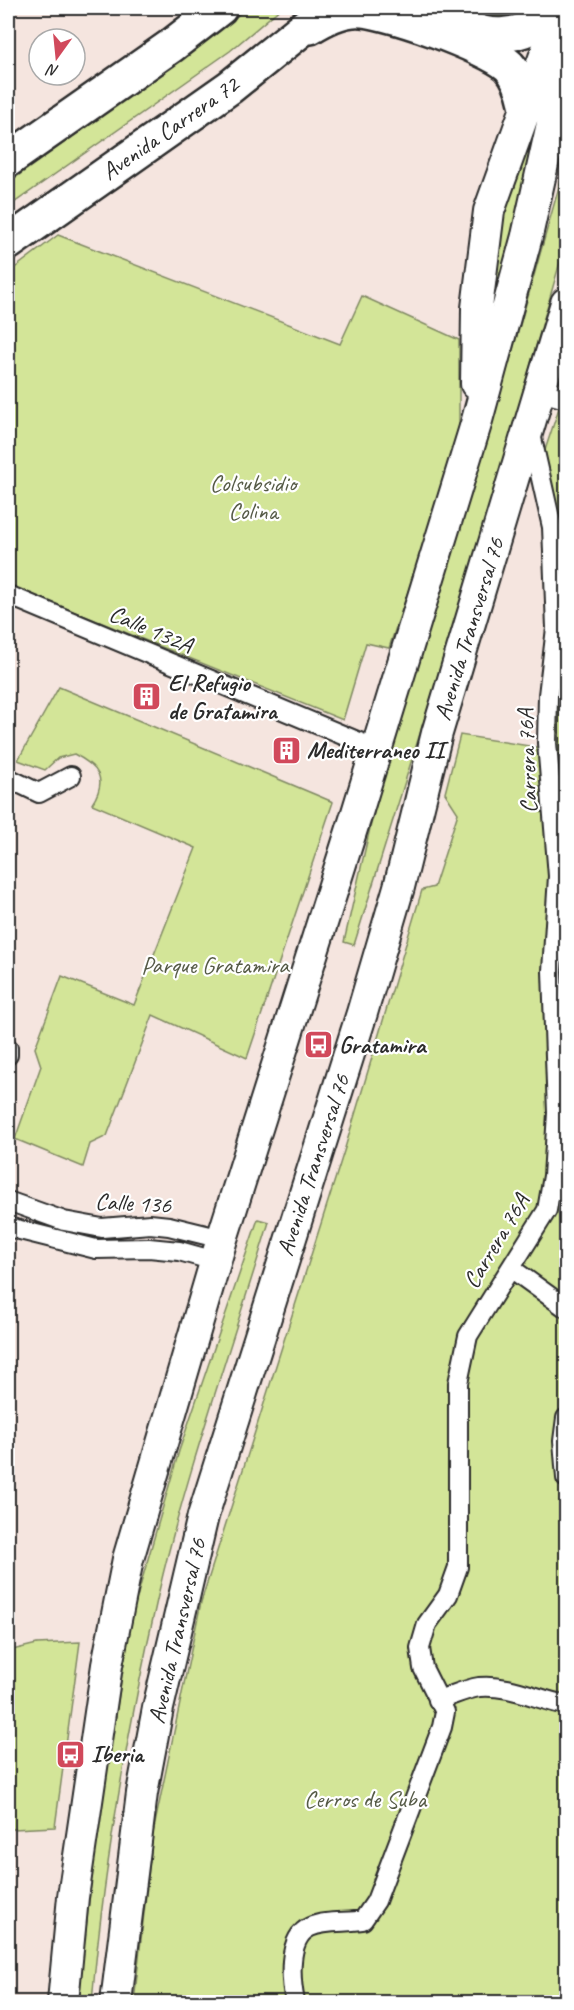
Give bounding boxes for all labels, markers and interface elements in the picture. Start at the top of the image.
north arrow [27,27,87,87]
text: N [43,59,61,81]
street label: Avenida Carrera 72 [96,68,246,186]
park label: Colsubsidio Colina [210,468,299,526]
street label: Avenida Transversal 76 [427,533,511,724]
street label: Calle 132A [105,598,198,660]
place label: El Refugio de Gratamira [168,668,279,726]
building icon: El Refugio de Gratamira [131,681,163,713]
street label: Carrera 76A [510,707,544,814]
building icon: Mediterraneo II [270,734,302,766]
place label: Mediterraneo II [307,735,450,765]
park label: Parque Gratamira [141,950,290,980]
bus stop icon: Gratamira [302,1029,334,1061]
place label: Gratamira [339,1030,428,1060]
street label: Avenida Transversal 76 [270,1069,357,1260]
street label: Calle 136 [94,1186,173,1220]
street label: Carrera 76A [456,1188,536,1294]
street label: Avenida Transversal 76 [141,1534,213,1726]
bus stop icon: Iberia [54,1738,86,1770]
place label: Iberia [91,1739,145,1769]
park label: Cerros de Suba [304,1784,427,1814]

